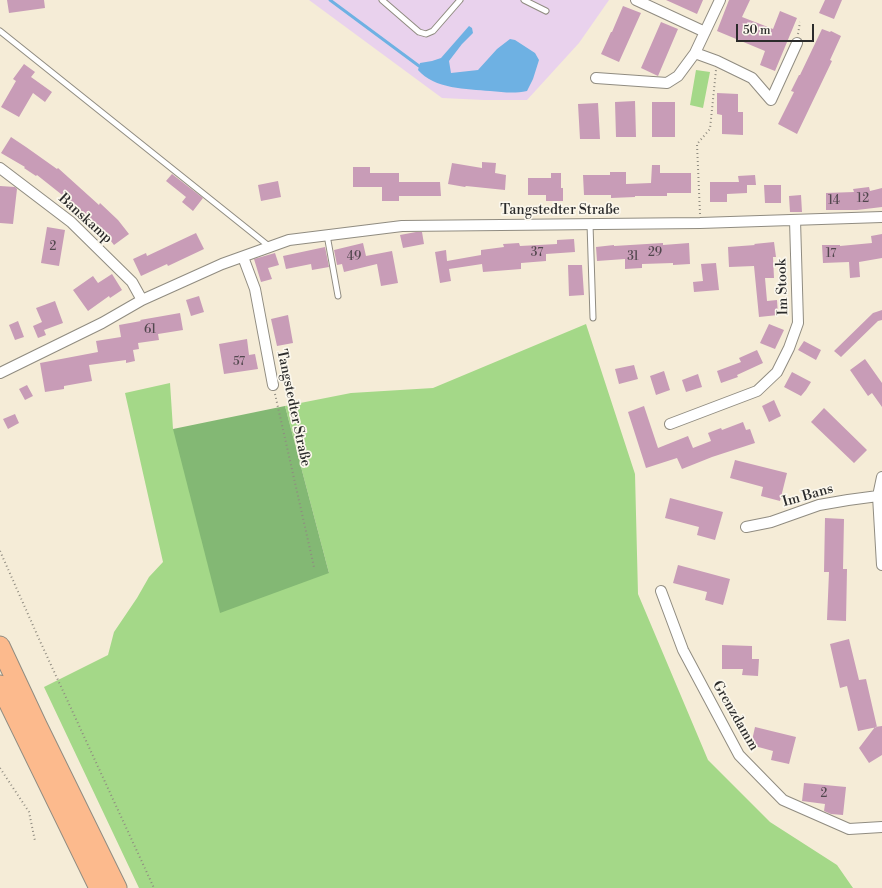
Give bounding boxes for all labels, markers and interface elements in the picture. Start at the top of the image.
scale bar [738,16,816,42]
text: 50 m [743,23,771,38]
street label: Banskamp [55,190,115,248]
house number: 12 [857,192,869,206]
house number: 14 [828,194,840,208]
street label: Tangstedter Straße [500,203,620,219]
house number: 2 [50,240,56,254]
house number: 37 [531,246,543,260]
house number: 29 [648,246,662,260]
house number: 17 [826,247,836,261]
house number: 49 [347,250,361,264]
house number: 31 [627,250,639,264]
street label: Im Stook [774,259,792,315]
house number: 61 [144,323,156,337]
street label: Tangstedter Straße [272,348,314,468]
house number: 57 [233,355,245,369]
street label: Im Bans [781,481,835,511]
street label: Grenzdamm [708,678,762,754]
house number: 2 [821,787,827,801]

